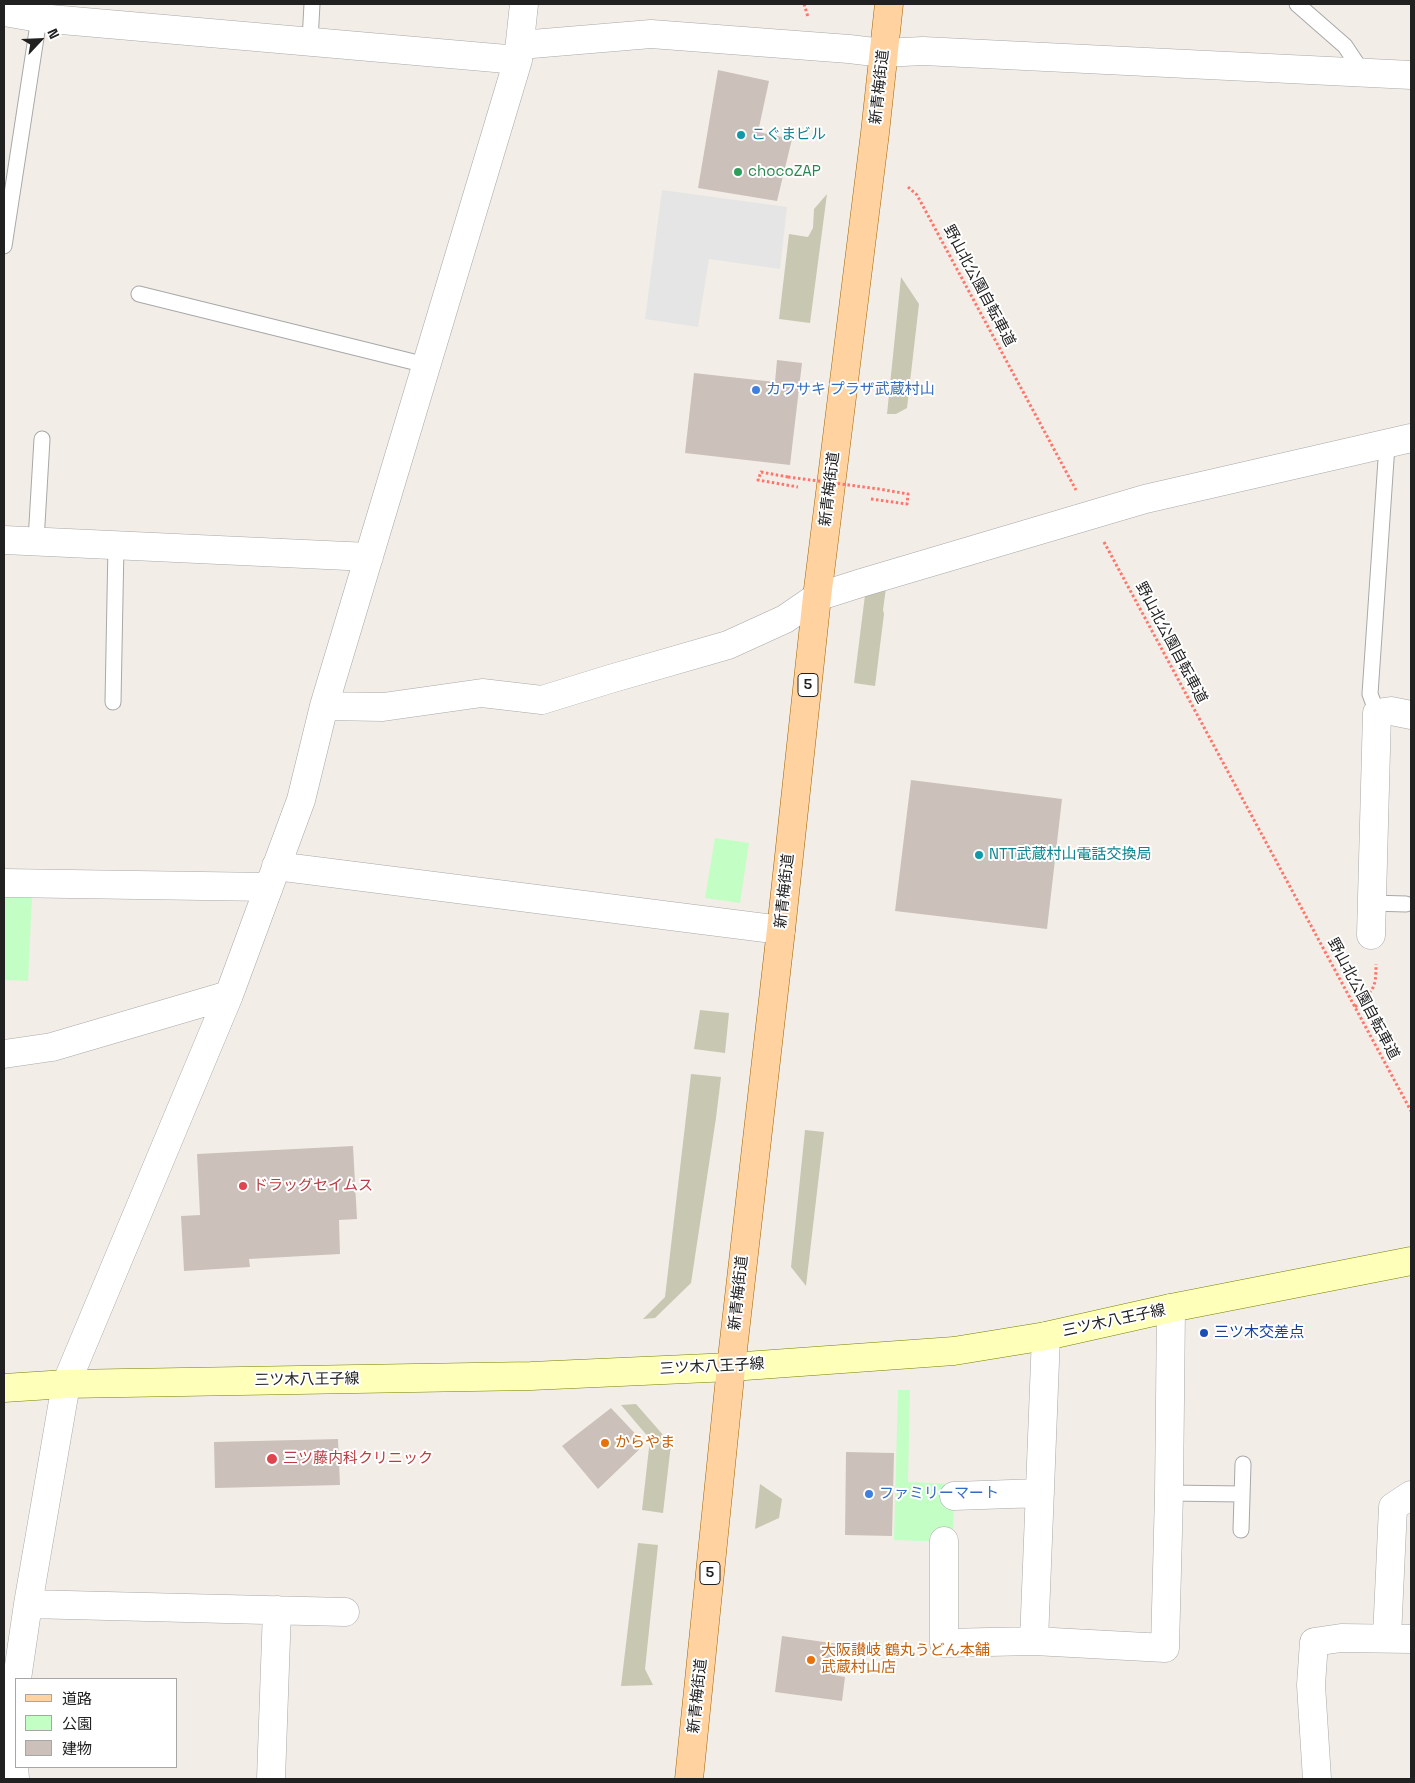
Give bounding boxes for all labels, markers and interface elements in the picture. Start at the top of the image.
north arrow [15,15,65,65]
text: N [43,26,64,42]
street label: 新青梅街道 [867,49,893,125]
place label: こぐまビル [751,126,826,144]
marker: こぐまビル [735,129,747,141]
place label: chocoZAP [748,163,821,181]
marker: chocoZAP [732,166,744,178]
street label: 野山北公園自転車道 [939,222,1019,350]
place label: カワサキ プラザ武蔵村山 [766,381,935,399]
marker: カワサキ プラザ武蔵村山 [750,384,762,396]
street label: 新青梅街道 [816,451,844,527]
street label: 野山北公園自転車道 [1131,579,1211,707]
road number: 5 [798,674,818,696]
place label: NTT武蔵村山電話交換局 [989,846,1152,864]
marker: NTT武蔵村山電話交換局 [973,849,985,861]
street label: 新青梅街道 [772,853,798,929]
street label: 野山北公園自転車道 [1323,935,1403,1063]
place label: ドラッグセイムス [253,1177,373,1195]
marker: ドラッグセイムス [237,1180,249,1192]
street label: 新青梅街道 [726,1255,752,1331]
street label: 三ツ木八王子線 [1061,1301,1167,1341]
place label: 三ツ木交差点 [1214,1324,1304,1342]
marker: 三ツ木交差点 [1198,1327,1210,1339]
street label: 三ツ木八王子線 [659,1355,765,1379]
street label: 三ツ木八王子線 [254,1370,360,1390]
place label: からやま [615,1434,675,1452]
marker: からやま [599,1437,611,1449]
place label: 三ツ藤内科クリニック [283,1450,433,1468]
marker: 三ツ藤内科クリニック [265,1452,279,1466]
place label: ファミリーマート [879,1485,999,1503]
marker: ファミリーマート [863,1488,875,1500]
road number: 5 [700,1562,720,1585]
place label: 大阪讃岐 鶴丸うどん本舗 武蔵村山店 [821,1642,990,1677]
marker: 大阪讃岐 鶴丸うどん本舗 武蔵村山店 [805,1654,817,1666]
street label: 新青梅街道 [685,1658,711,1734]
legend [15,1678,178,1768]
text: 道路 [62,1689,92,1708]
text: 公園 [62,1714,92,1733]
text: 建物 [62,1739,92,1758]

